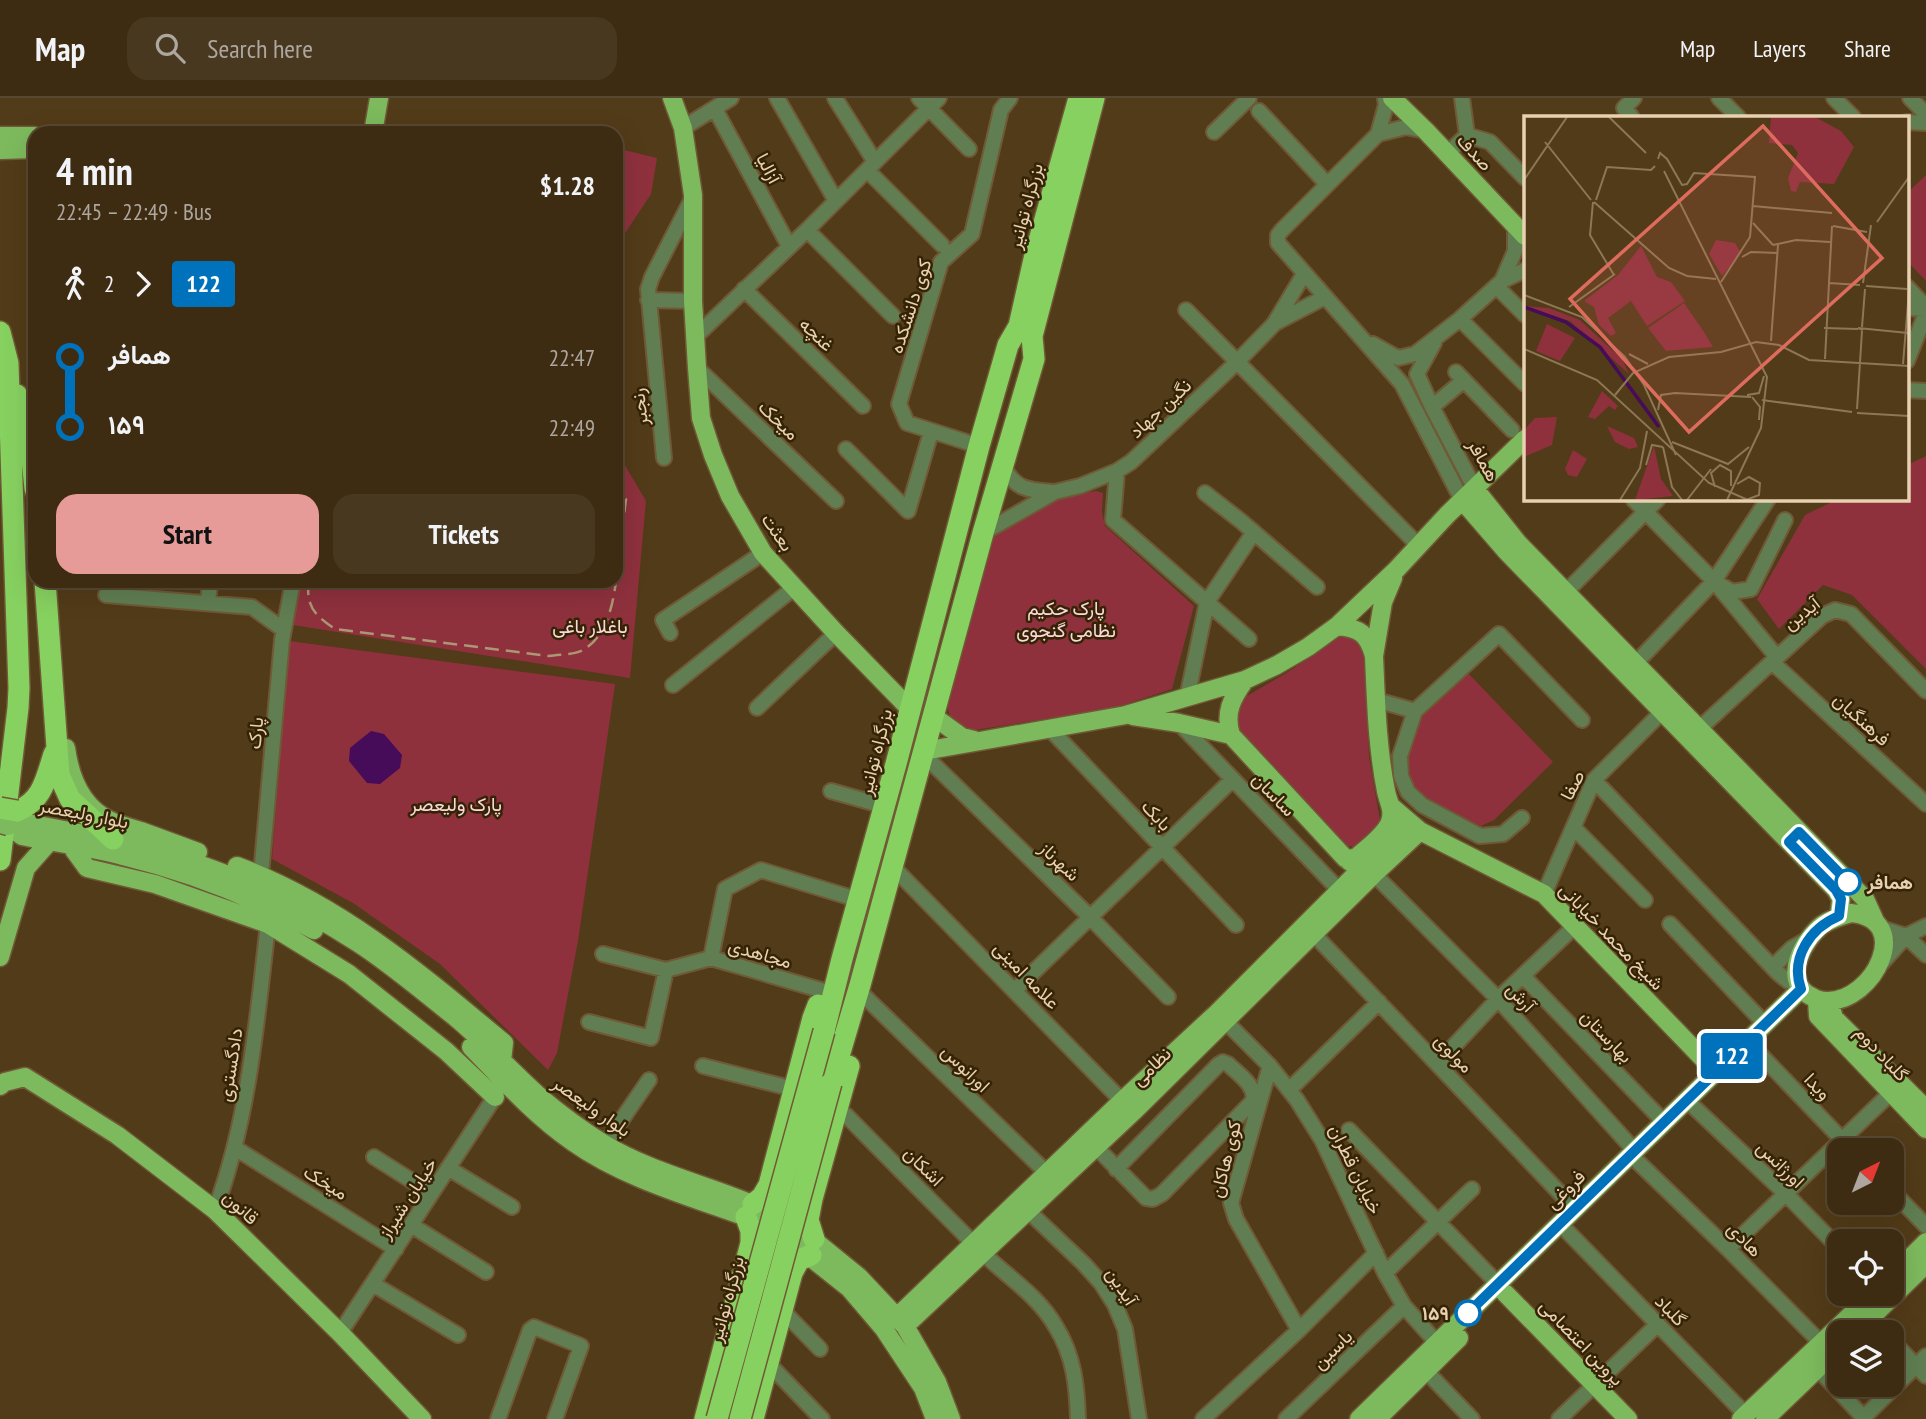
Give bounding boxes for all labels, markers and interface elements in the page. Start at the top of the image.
search box [127,17,617,80]
text: Map [35,27,85,70]
icon: search [151,29,189,67]
text: Search here [207,32,313,65]
text: Map [1680,33,1715,64]
text: Layers [1753,33,1806,64]
text: Share [1844,33,1891,64]
inset map [1524,116,1909,500]
street label: صدف [1452,128,1498,176]
text: 4 min [56,146,133,195]
street label: آزالیا [751,149,788,189]
street label: بزرگراه توانیر [1002,160,1048,253]
text: $1.28 [540,169,595,202]
text: 22:45 – 22:49 · Bus [56,197,212,226]
street label: کوی دانشکده [883,256,937,356]
icon: walk [56,265,94,303]
icon: forward [124,265,162,303]
text: 122 [186,268,221,299]
text: 2 [104,269,114,298]
street label: غنچه [793,312,839,358]
text: همافر [108,338,171,371]
text: 22:47 [549,343,595,372]
street label: نگین جهاد [1124,373,1196,443]
street label: رنجبر [625,387,653,428]
street label: میخک [753,395,805,445]
text: ۱۵۹ [108,408,145,441]
text: 22:49 [549,413,595,442]
street label: همافر [1462,434,1505,486]
button: Start [56,494,319,574]
button: Tickets [333,494,595,574]
street label: بعثت [756,508,800,556]
street label: آیدین [1778,590,1826,635]
park label: پارک حکیم نظامی گنجوی [1016,596,1116,642]
park label: باغلار باغی [552,614,628,638]
street label: فرهنگیان [1828,687,1896,751]
street label: بزرگراه توانیر [852,706,897,799]
street label: پارک [242,716,270,750]
street label: صفا [1554,766,1590,804]
street label: ساسان [1247,767,1301,821]
street label: بلوار ولیعصر [36,792,131,833]
park label: پارک ولیعصر [409,792,502,818]
street label: بابک [1137,794,1177,836]
street label: شهرناز [1034,835,1085,886]
marker: همافر [1835,869,1861,895]
place label: همافر [1866,870,1913,895]
street label: شیخ محمد خیابانی [1553,877,1670,996]
street label: مجاهدی [726,933,794,973]
street label: علامه امینی [989,936,1065,1014]
street label: آرش [1501,977,1542,1018]
street label: بهارستان [1576,1004,1638,1068]
street label: گلباد دوم [1849,1020,1914,1087]
street label: دادگستری [212,1026,248,1104]
street label: مولوی [1429,1028,1479,1078]
line badge: 122 [1692,1033,1772,1079]
street label: اورانوس [937,1039,995,1097]
text: 122 [1715,1040,1749,1071]
street label: نظامی [1126,1041,1176,1091]
street label: ویدا [1799,1067,1837,1105]
street label: بلوار ولیعصر [547,1070,636,1142]
street label: کوی هاکان [1204,1118,1246,1200]
street label: خیابان قطران [1324,1120,1388,1218]
street label: اورژانس [1752,1135,1810,1193]
north arrow [1827,1138,1904,1214]
map controls [1827,1138,1904,1397]
street label: اشکان [899,1141,949,1191]
street label: خیابان شیراز [371,1153,442,1244]
street label: میخک [299,1159,353,1205]
street label: فروغى [1540,1164,1590,1214]
street label: قانون [218,1185,264,1229]
street label: هادی [1722,1216,1768,1262]
button: locate [1827,1229,1904,1306]
street label: بزرگراه توانیر [703,1253,749,1346]
street label: آیدین [1101,1262,1144,1311]
street label: گلباد [1650,1289,1692,1331]
street label: پروین اعتصامى [1533,1294,1629,1392]
marker: ۱۵۹ [1455,1300,1481,1326]
place label: ۱۵۹ [1422,1301,1449,1325]
button: layers [1827,1320,1904,1397]
street label: یاسین [1307,1324,1357,1374]

